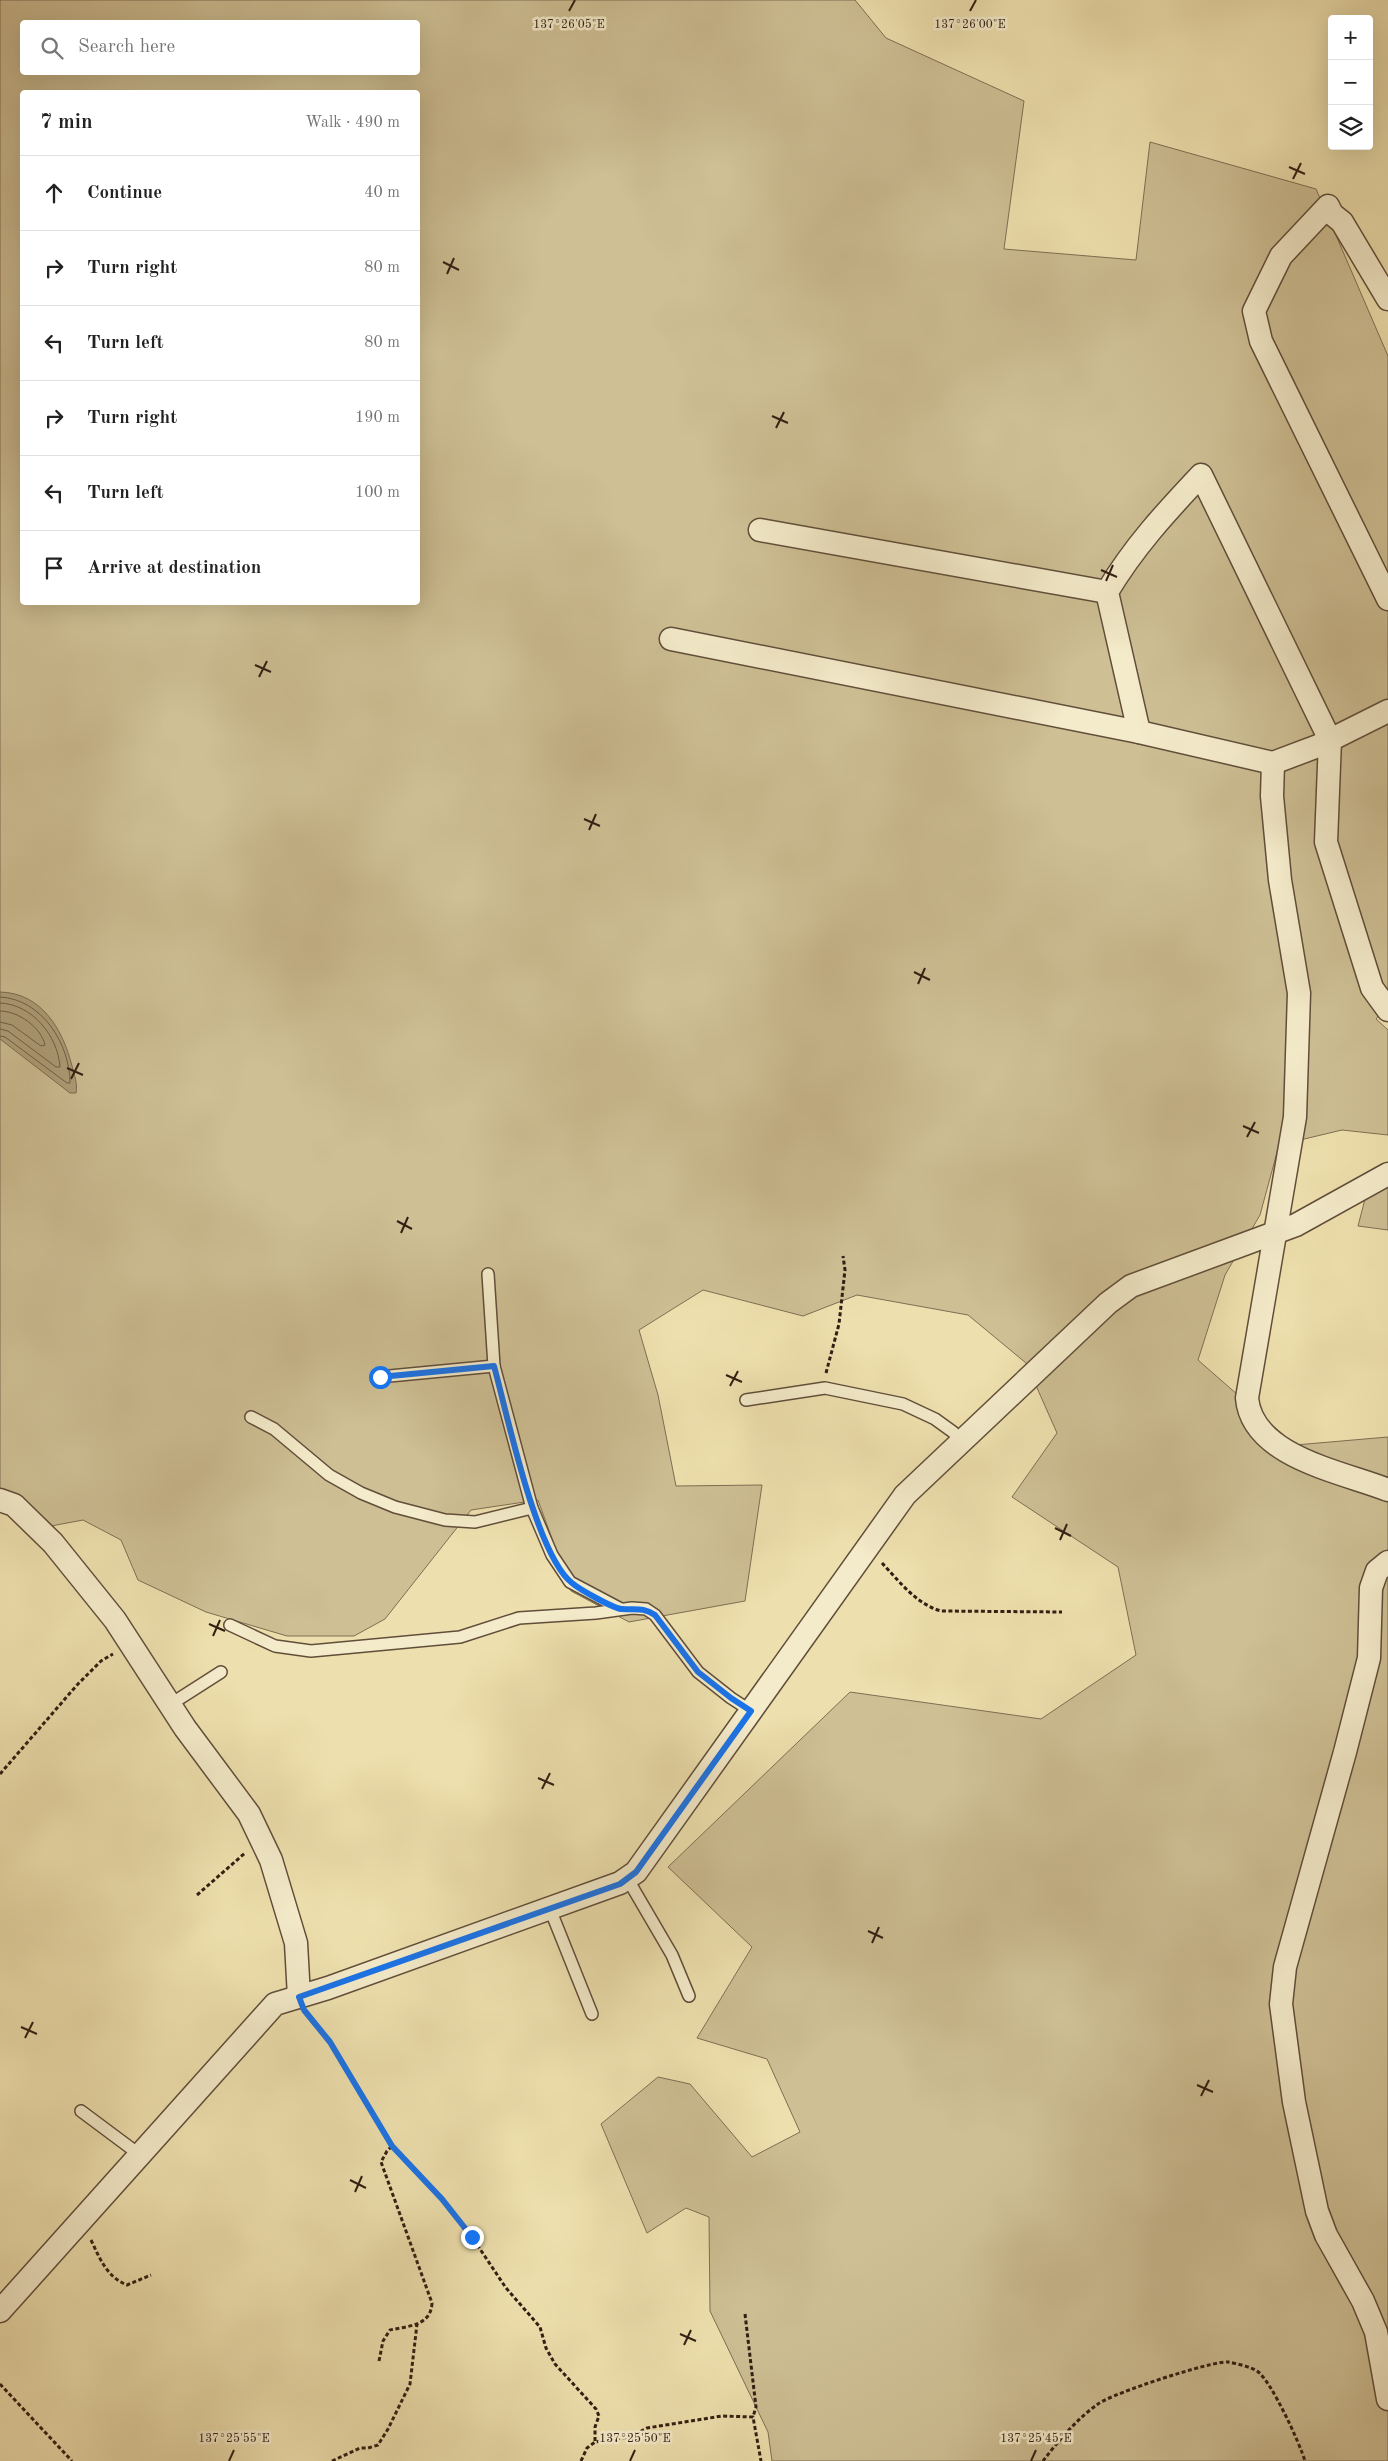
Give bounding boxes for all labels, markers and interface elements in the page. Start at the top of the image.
map controls [1328,15,1373,150]
button: + [1328,15,1373,60]
text: 137°26'05"E [533,18,605,31]
text: 137°26'00"E [934,19,1006,31]
search box [20,20,420,75]
icon: search [38,34,66,62]
text: Search here [78,38,175,57]
button: − [1328,60,1373,105]
button: layers [1328,105,1373,150]
text: 7 min [40,112,93,133]
text: Walk · 490 m [305,115,400,131]
icon: ahead [40,179,68,207]
text: Continue [87,184,162,203]
text: 40 m [364,185,400,201]
icon: right [40,254,68,282]
text: Turn right [87,259,177,278]
text: 80 m [364,260,400,276]
icon: left [40,329,68,357]
text: Turn left [87,334,164,353]
text: 80 m [364,335,400,351]
icon: right [40,404,68,432]
text: Turn right [87,409,177,428]
text: 190 m [355,410,400,426]
icon: left [40,479,68,507]
text: Turn left [87,484,164,503]
text: 100 m [355,485,400,501]
icon: arrive [40,554,68,582]
text: Arrive at destination [87,559,261,578]
route start [369,1366,392,1389]
route end [461,2226,484,2249]
text: 137°25'55"E [198,2432,270,2445]
text: 137°25'50"E [599,2432,671,2445]
text: 137°25'45"E [1000,2432,1072,2445]

